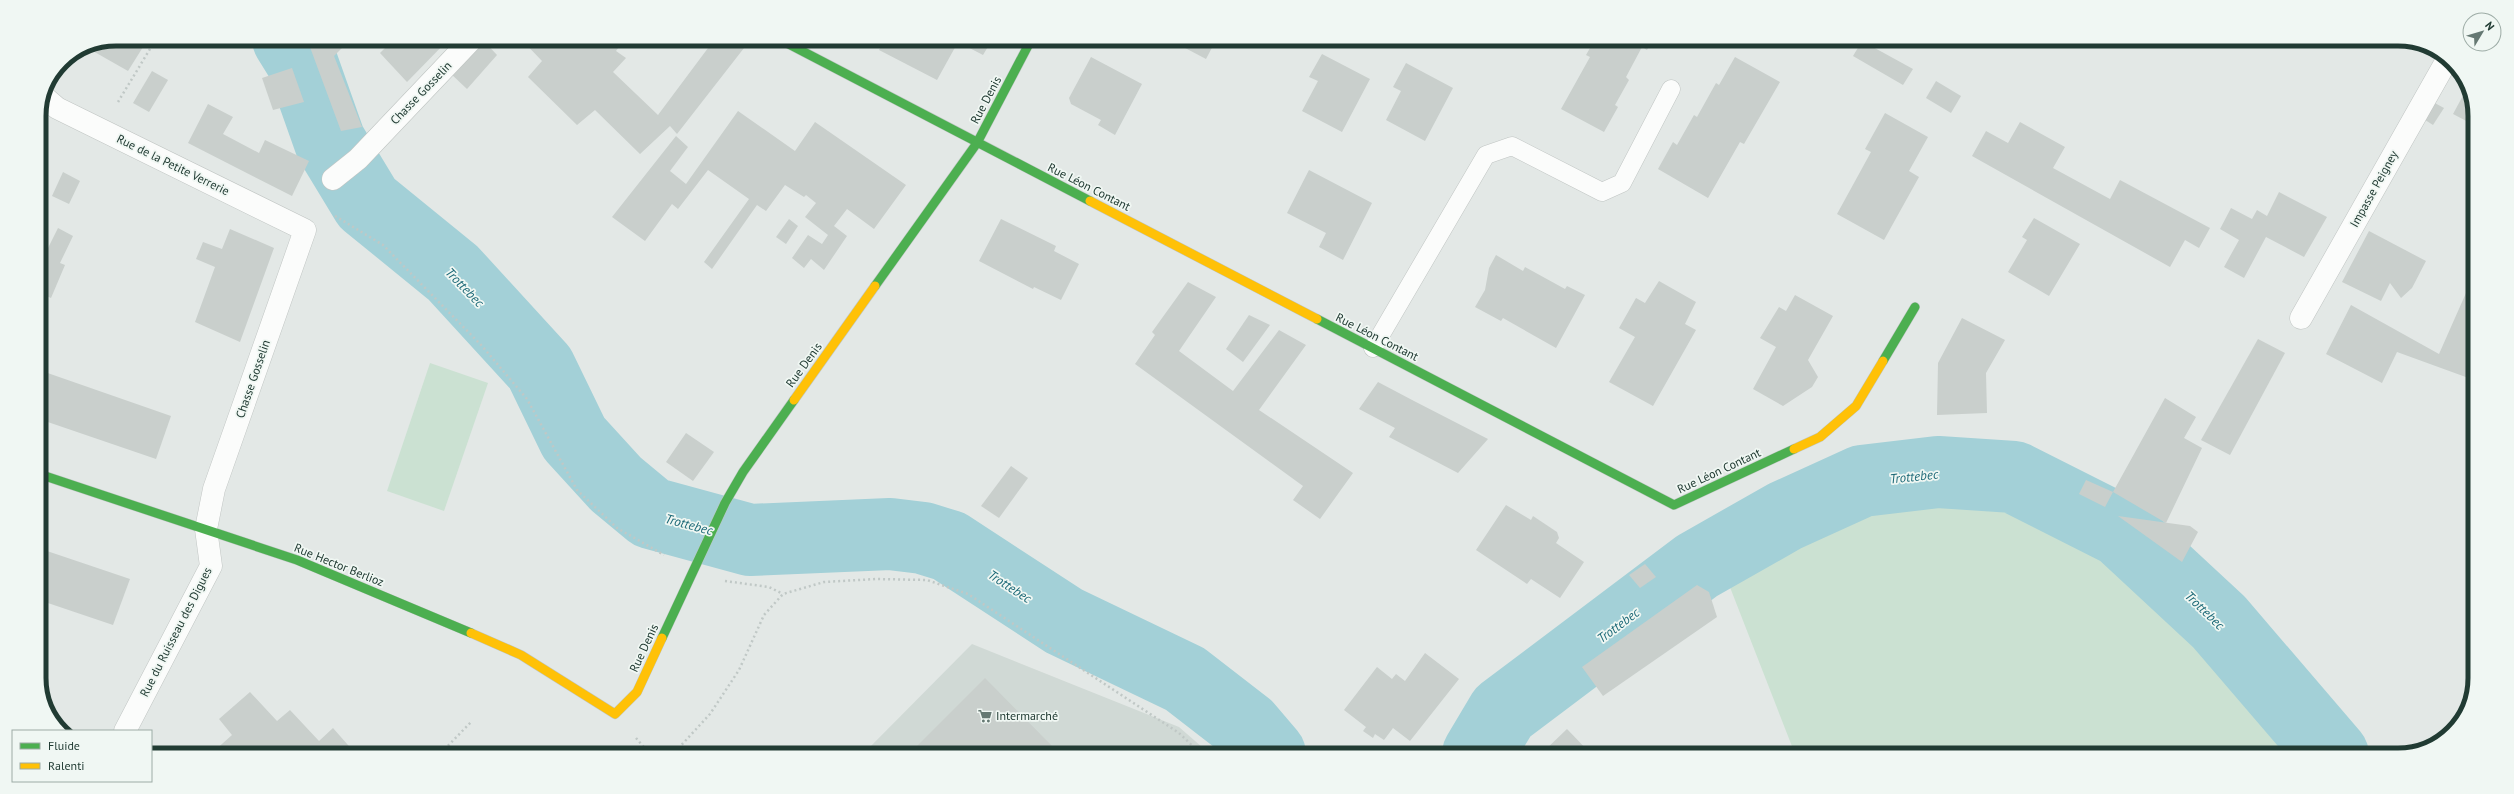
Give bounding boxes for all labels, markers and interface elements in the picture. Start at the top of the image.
north arrow [2462,12,2502,52]
text: N [2482,19,2498,33]
street label: Chasse Gosselin [387,58,455,127]
street label: Rue Denis [967,73,1004,126]
street label: Rue de la Petite Verrerie [114,131,232,198]
street label: Impasse Peigney [2346,148,2401,230]
street label: Rue Léon Contant [1045,159,1133,214]
water label: Trottebec [442,264,488,311]
street label: Rue Léon Contant [1333,309,1421,364]
street label: Chasse Gosselin [232,338,273,420]
street label: Rue Denis [782,339,825,390]
street label: Rue Léon Contant [1675,445,1763,496]
water label: Trottebec [1889,465,1940,487]
water label: Trottebec [663,510,715,539]
street label: Rue Hector Berlioz [292,540,386,589]
street label: Rue du Ruisseau des Digues [136,564,215,699]
water label: Trottebec [985,566,1035,607]
water label: Trottebec [2181,587,2228,634]
water label: Trottebec [1594,604,1643,647]
street label: Rue Denis [626,621,661,674]
supermarket icon: Intermarché [977,708,993,724]
place label: Intermarché [996,708,1058,723]
legend [12,730,152,782]
text: Fluide [48,738,80,753]
text: Ralenti [48,758,84,773]

